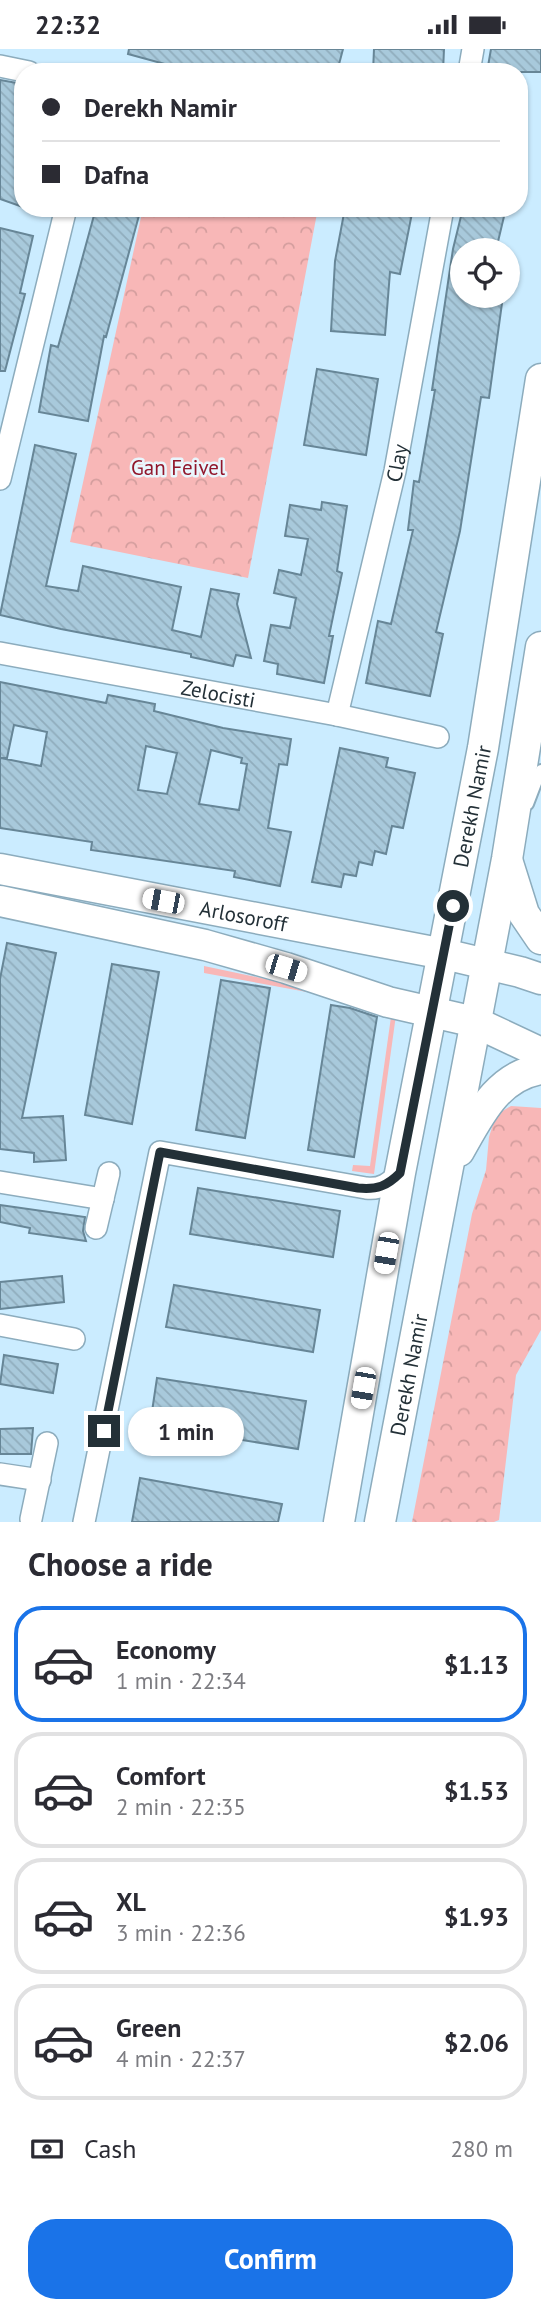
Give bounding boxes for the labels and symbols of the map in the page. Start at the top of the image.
street label: Clay [379,441,413,485]
park label: Gan Feivel [131,454,225,481]
street label: Zelocisti [179,673,258,713]
street label: Derekh Namir [447,743,497,870]
car [141,887,186,915]
route start [437,890,469,922]
street label: Arlosoroff [198,894,291,937]
car [263,952,310,984]
car [373,1230,400,1276]
street label: Derekh Namir [383,1311,433,1438]
car [350,1365,377,1411]
callout: 1 min [128,1407,244,1455]
route end [88,1415,120,1447]

